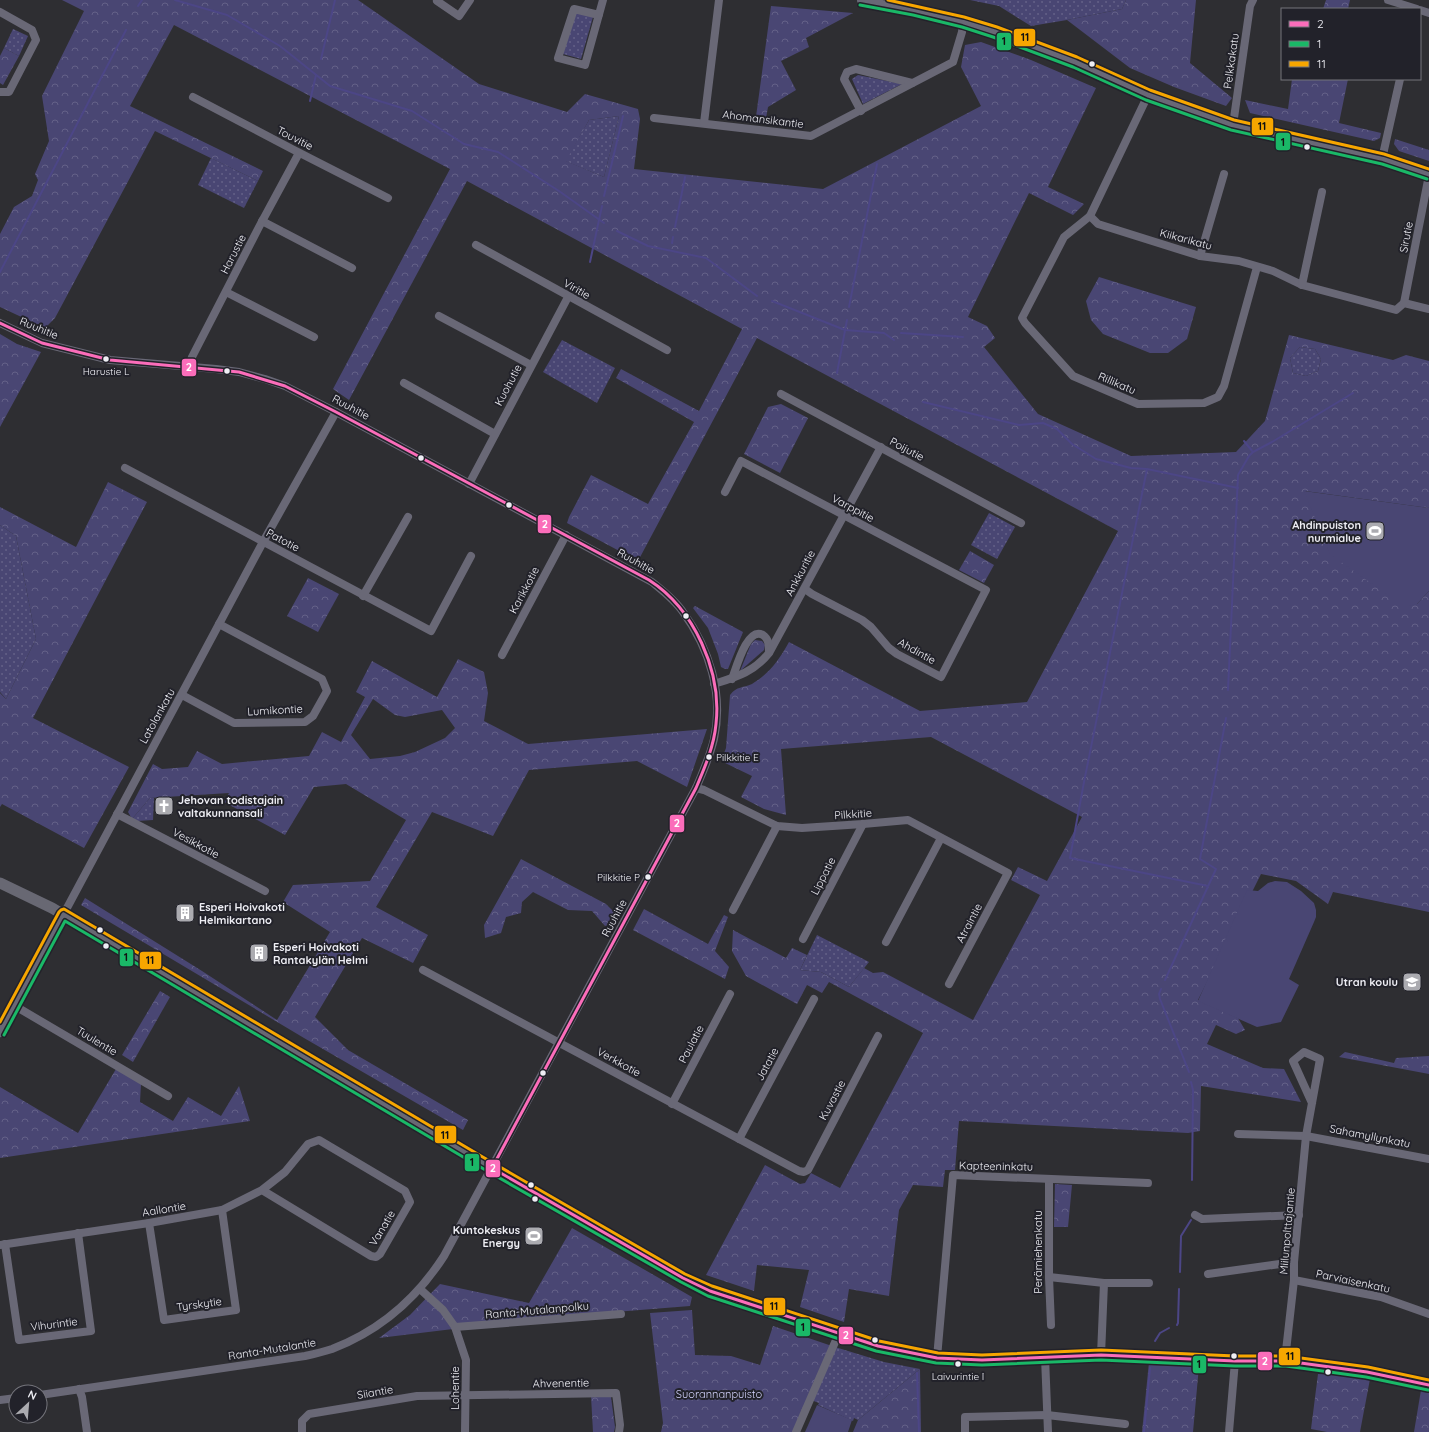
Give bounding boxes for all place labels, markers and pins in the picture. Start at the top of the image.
unlabelled marker [1087,59,1097,69]
unlabelled marker [1302,142,1312,152]
marker: Harustie L [101,354,111,364]
place label: Harustie L [83,365,130,378]
unlabelled marker [222,366,232,376]
unlabelled marker [416,453,426,463]
unlabelled marker [504,500,514,510]
place label: Ahdinpuiston nurmialue [1292,518,1362,545]
sports icon: Ahdinpuiston nurmialue [1364,520,1386,542]
unlabelled marker [681,611,691,621]
place label: Pilkkitie E [716,751,759,764]
marker: Pilkkitie E [704,752,714,762]
place label: Jehovan todistajain valtakunnansali [178,793,283,820]
church icon: Jehovan todistajain valtakunnansali [153,795,175,817]
place label: Pilkkitie P [597,871,640,884]
marker: Pilkkitie P [643,872,653,882]
place label: Esperi Hoivakoti Helmikartano [199,900,285,927]
building icon: Esperi Hoivakoti Helmikartano [174,902,196,924]
unlabelled marker [95,925,105,935]
place label: Esperi Hoivakoti Rantakylän Helmi [273,940,368,967]
unlabelled marker [101,941,111,951]
building icon: Esperi Hoivakoti Rantakylän Helmi [248,942,270,964]
school or university icon: Utran koulu [1401,971,1423,993]
place label: Utran koulu [1336,975,1398,989]
unlabelled marker [538,1068,548,1078]
unlabelled marker [526,1180,536,1190]
unlabelled marker [530,1194,540,1204]
place label: Kuntokeskus Energy [453,1223,520,1250]
sports icon: Kuntokeskus Energy [523,1225,545,1247]
unlabelled marker [870,1335,880,1345]
unlabelled marker [1229,1351,1239,1361]
marker: Laivurintie I [953,1359,963,1369]
unlabelled marker [1323,1367,1333,1377]
place label: Laivurintie I [932,1370,984,1383]

